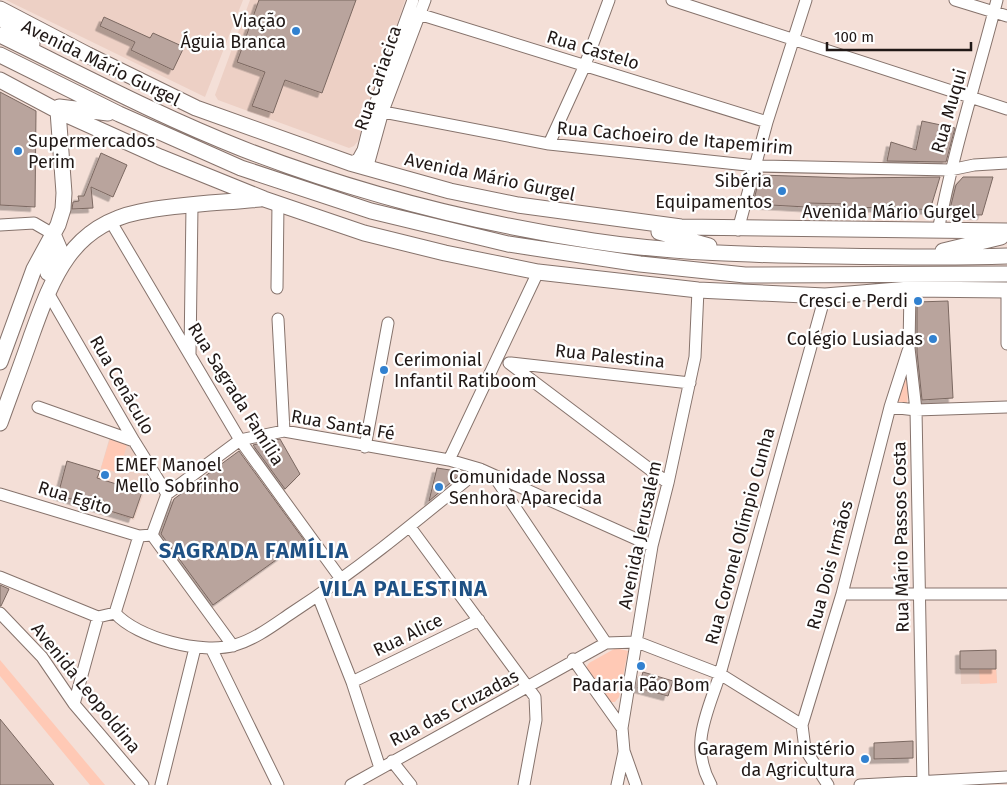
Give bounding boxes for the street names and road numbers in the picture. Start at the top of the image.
street label: Avenida Mário Gurgel [18,15,184,111]
street label: Rua Cariacica [350,23,406,133]
street label: Rua Castelo [544,26,642,74]
street label: Rua Muqui [926,66,972,156]
street label: Rua Cachoeiro de Itapemirim [556,117,794,159]
street label: Avenida Mário Gurgel [403,148,577,206]
street label: Avenida Mário Gurgel [802,201,976,223]
street label: Rua Sagrada Família [183,318,289,470]
street label: Rua Cenáculo [85,332,159,438]
street label: Rua Palestina [554,339,666,373]
street label: Rua Santa Fé [289,405,397,445]
street label: Rua Coronel Olímpio Cunha [700,425,780,647]
street label: Rua Mário Passos Costa [888,441,914,633]
street label: Avenida Jerusalém [614,459,666,611]
street label: Rua Egito [35,476,115,520]
street label: Rua Dois Irmãos [802,498,858,632]
street label: Rua Alice [370,609,446,661]
street label: Avenida Leopoldina [27,618,145,758]
street label: Rua das Cruzadas [386,665,522,751]

